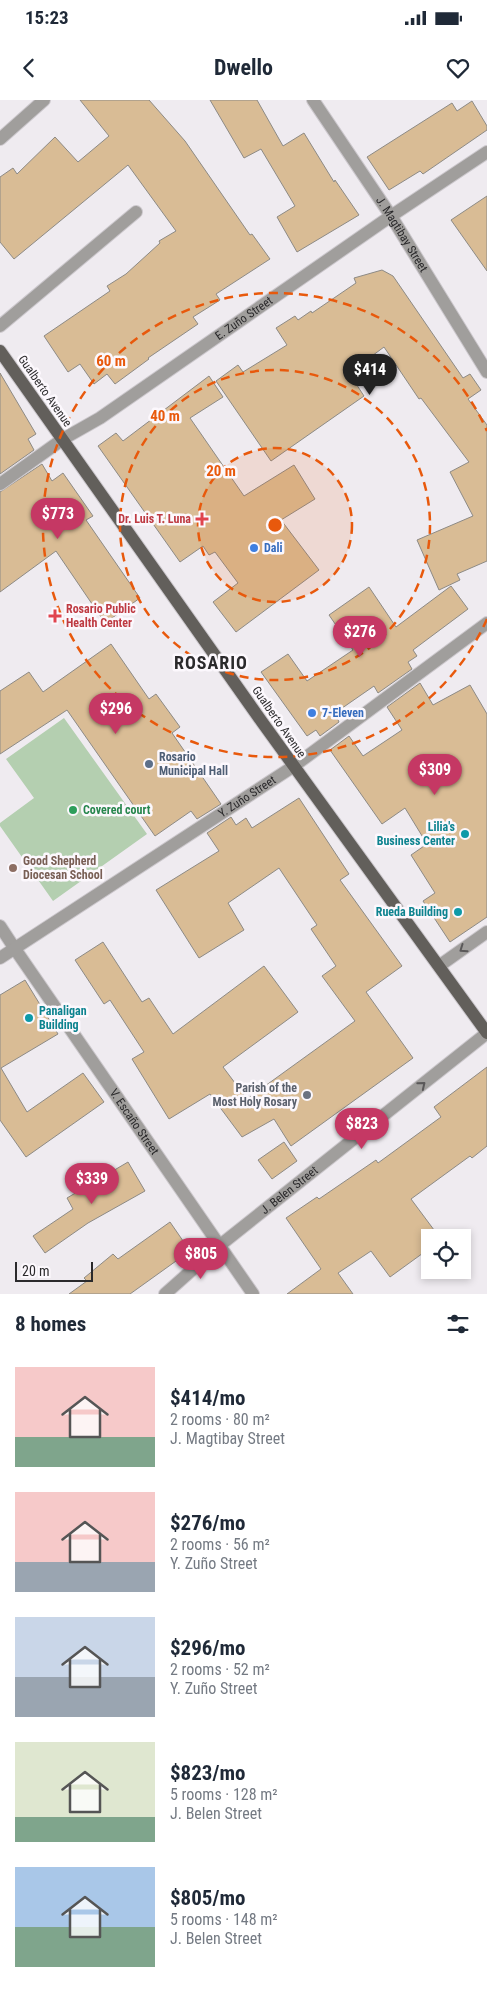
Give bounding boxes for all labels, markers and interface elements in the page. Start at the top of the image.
text: 15:23 [25,6,69,29]
icon: back [15,54,43,82]
icon: heart [444,54,472,82]
text: Dwello [214,55,273,80]
street label: J. Magtibay Street [373,194,431,275]
street label: E. Zuño Street [212,293,276,343]
text: 60 m [96,352,126,370]
street label: Gualberto Avenue [15,353,75,430]
pin: $414 [340,354,400,396]
text: $414 [354,360,386,379]
text: 40 m [150,407,180,425]
text: 20 m [206,462,236,480]
pin: $773 [28,498,88,540]
text: $773 [42,504,74,523]
place label: Dr. Luis T. Luna [118,512,191,526]
marker: Dr. Luis T. Luna [195,512,209,526]
centre of rings [266,516,284,534]
place label: Dali [264,541,282,555]
marker: Dali [248,542,260,554]
place label: Rosario Public Health Center [66,602,136,630]
marker: Rosario Public Health Center [48,609,62,623]
pin: $276 [330,616,390,658]
text: $276 [344,622,376,641]
district label: ROSARIO [174,652,248,673]
street label: Gualberto Avenue [249,684,309,761]
pin: $296 [86,692,146,735]
text: $296 [100,699,132,718]
place label: 7-Eleven [322,706,364,720]
marker: 7-Eleven [306,707,318,719]
place label: Rosario Municipal Hall [159,750,228,778]
pin: $309 [405,754,465,796]
marker: Rosario Municipal Hall [143,758,155,770]
text: $309 [419,760,451,779]
street label: Y. Zuño Street [216,773,279,821]
place label: Covered court [83,803,151,817]
marker: Covered court [67,804,79,816]
place label: Lilia's Business Center [377,820,456,848]
marker: Lilia's Business Center [459,828,471,840]
place label: Good Shepherd Diocesan School [23,854,103,882]
marker: Good Shepherd Diocesan School [7,862,19,874]
place label: Rueda Building [376,905,448,919]
marker: Rueda Building [452,906,464,918]
one-way arrow [459,943,469,952]
place label: Panaligan Building [39,1004,87,1032]
marker: Panaligan Building [23,1012,35,1024]
place label: Parish of the Most Holy Rosary [212,1081,298,1109]
one-way arrow [416,1081,425,1090]
street label: V. Escaño Street [107,1086,162,1158]
marker: Parish of the Most Holy Rosary [301,1089,313,1101]
pin: $823 [332,1108,392,1150]
text: $823 [346,1114,378,1133]
pin: $339 [62,1162,122,1205]
street label: J. Belen Street [258,1163,321,1217]
text: $339 [76,1169,108,1188]
map controls [421,1229,471,1279]
button: locate [421,1229,471,1279]
pin: $805 [171,1238,231,1280]
text: $805 [185,1244,217,1263]
scale bar [15,1259,92,1282]
text: 20 m [22,1263,50,1279]
icon: filters [444,1310,472,1338]
text: 8 homes [15,1312,86,1336]
text: $414/mo [170,1386,245,1410]
icon: home [55,1387,115,1447]
text: 2 rooms · 80 m² [170,1410,270,1429]
text: J. Magtibay Street [170,1429,285,1448]
text: $276/mo [170,1511,245,1535]
icon: home [55,1512,115,1572]
text: 2 rooms · 56 m² [170,1535,270,1554]
text: Y. Zuño Street [170,1554,258,1573]
text: $296/mo [170,1636,245,1660]
icon: home [55,1637,115,1697]
text: 2 rooms · 52 m² [170,1660,270,1679]
text: Y. Zuño Street [170,1679,258,1698]
text: $823/mo [170,1761,245,1785]
icon: home [55,1762,115,1822]
text: 5 rooms · 128 m² [170,1785,278,1804]
text: J. Belen Street [170,1804,262,1823]
text: $805/mo [170,1886,245,1910]
icon: home [55,1887,115,1947]
text: 5 rooms · 148 m² [170,1910,278,1929]
text: J. Belen Street [170,1929,262,1948]

